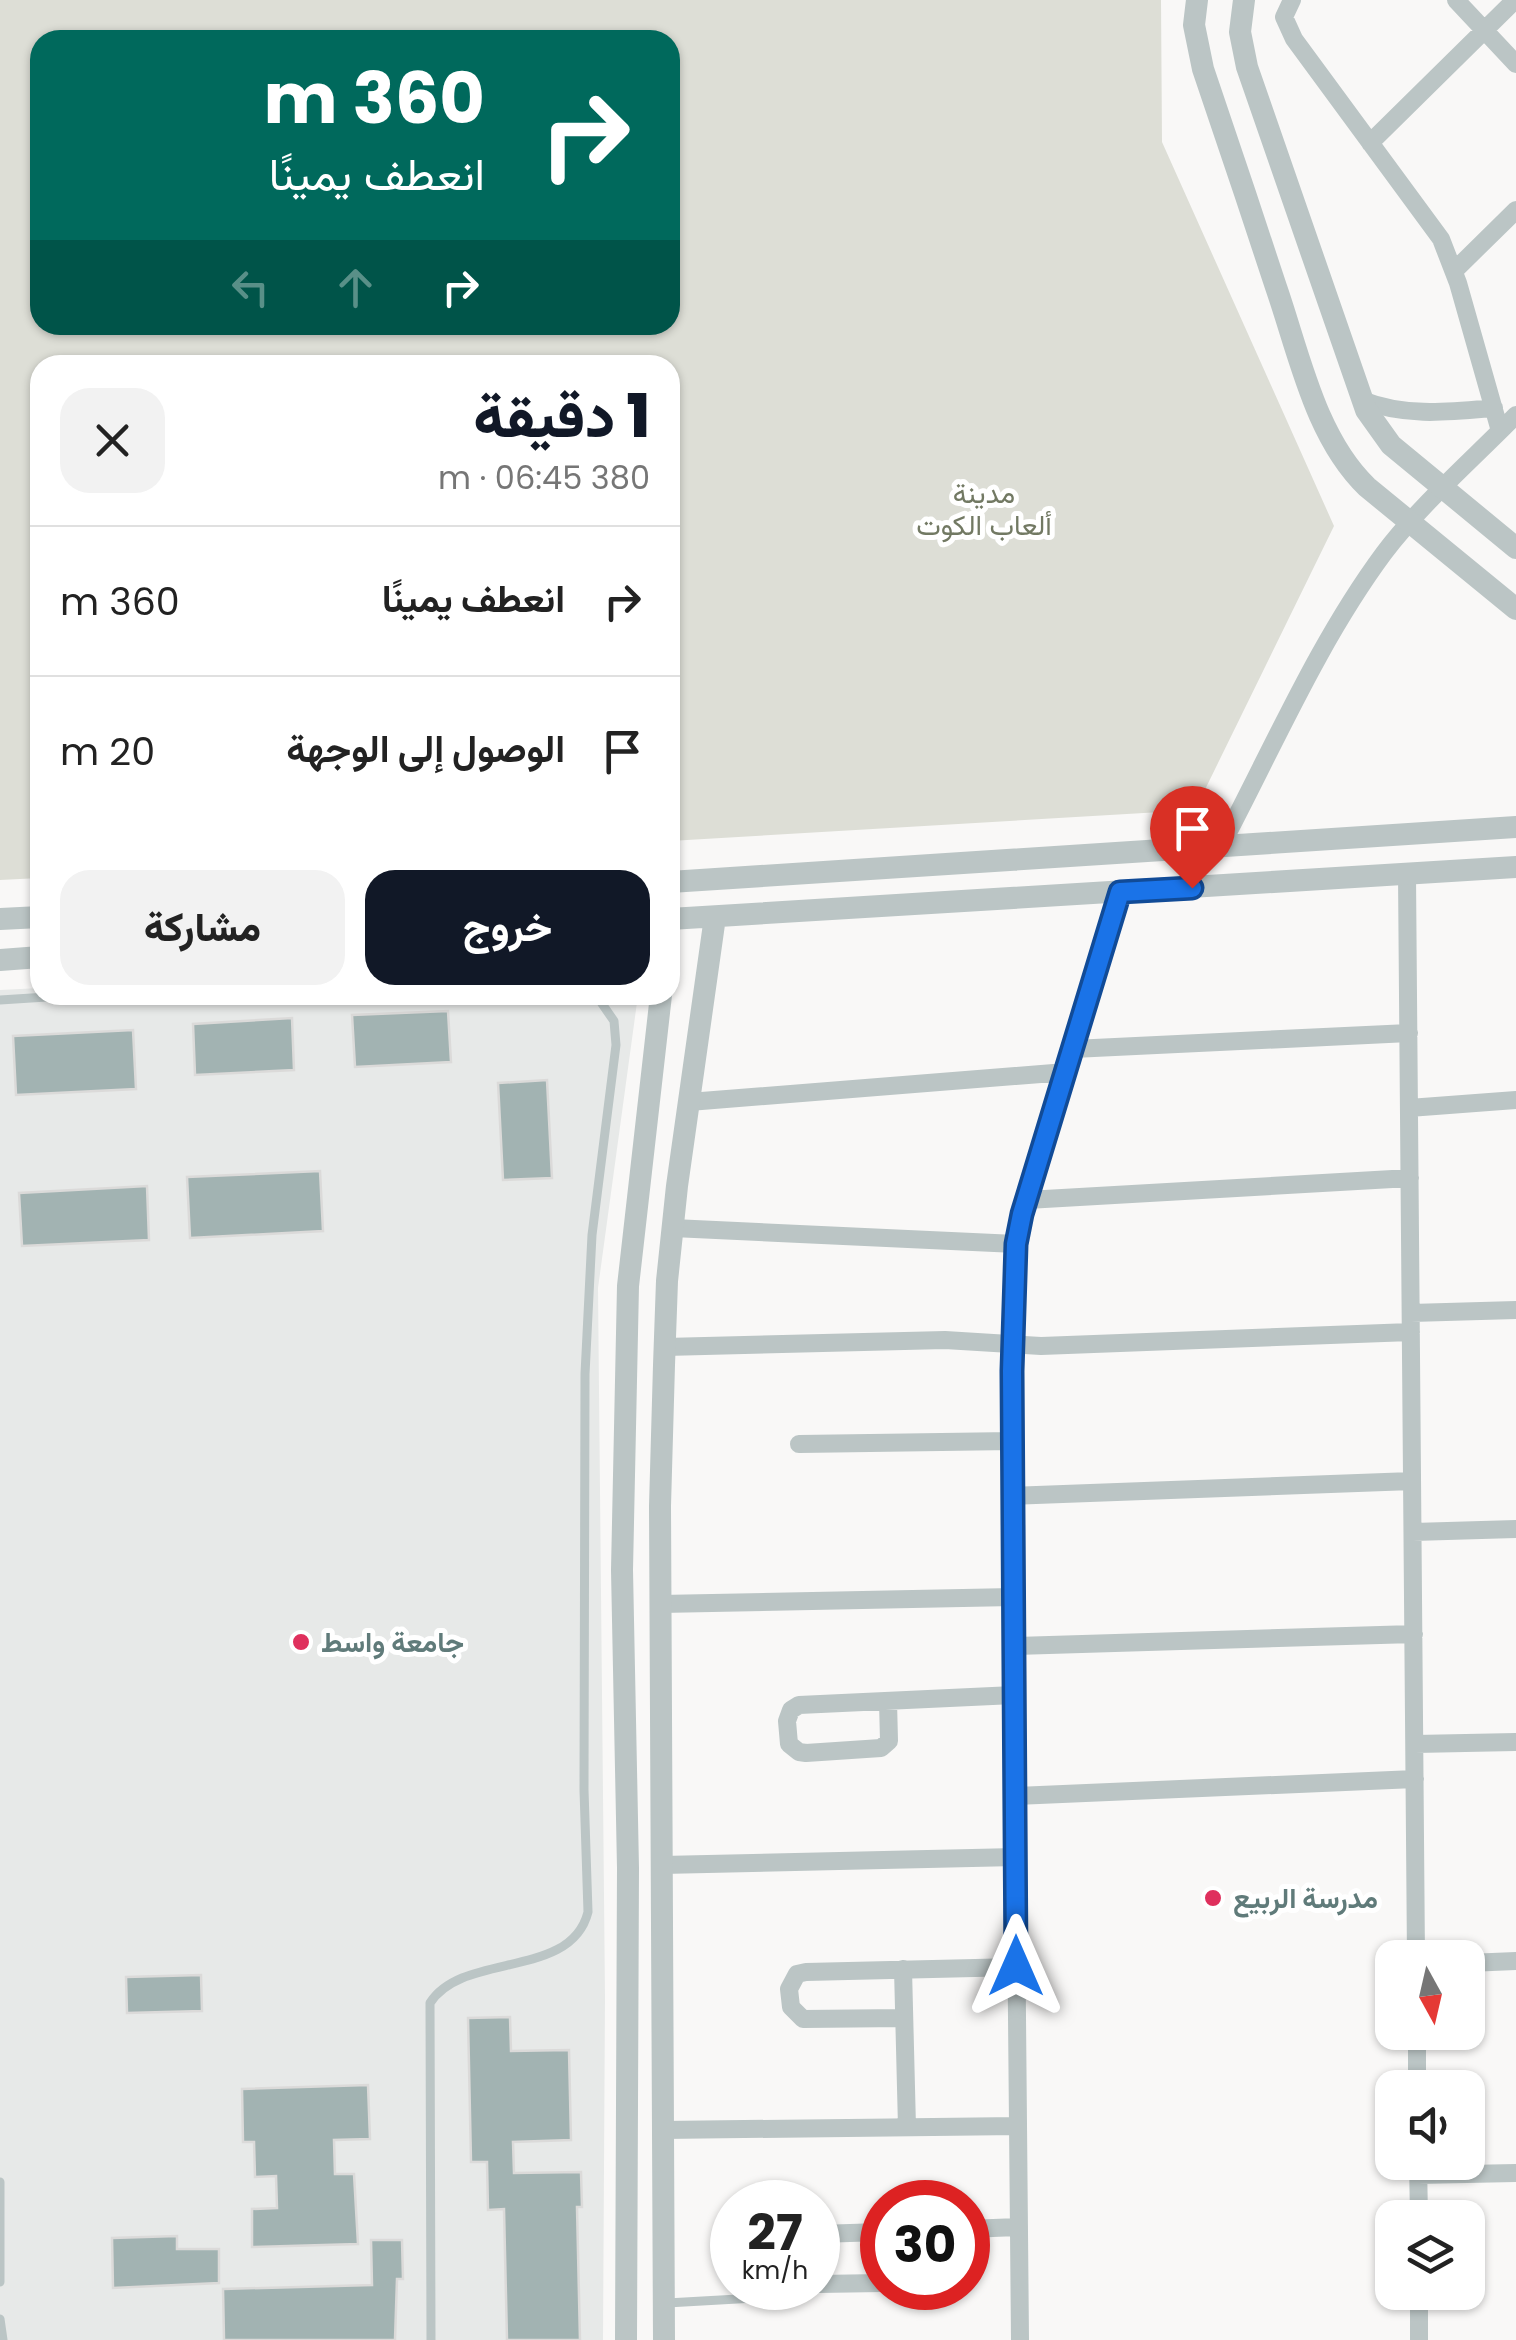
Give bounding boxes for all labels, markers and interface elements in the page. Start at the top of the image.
text: 360 m [263,49,485,148]
icon: right [520,70,650,200]
text: انعطف يمينًا [269,143,485,206]
icon: left [223,260,278,315]
icon: ahead [328,260,383,315]
icon: right [433,260,488,315]
text: 1 دقيقة [473,374,650,458]
button: close [60,388,165,493]
text: 380 m · 06:45 [438,455,650,500]
park label: مدينة ألعاب الكوت [916,474,1052,545]
text: انعطف يمينًا [382,572,565,625]
icon: right [595,574,650,629]
text: 360 m [60,575,180,628]
text: الوصول إلى الوجهة [286,722,565,775]
icon: arrive [595,724,650,779]
text: 20 m [60,725,155,778]
pin [1150,786,1235,889]
icon: arrive [1165,801,1220,856]
button: مشاركة [60,870,345,985]
button: خروج [365,870,650,985]
place label: جامعة واسط [321,1623,464,1662]
marker: جامعة واسط [290,1631,312,1653]
place label: مدرسة الربيع [1233,1879,1378,1918]
marker: مدرسة الربيع [1202,1887,1224,1909]
position arrow [964,1914,1068,2018]
north arrow [1375,1940,1485,2050]
map controls [1375,1940,1485,2310]
button: sound [1375,2070,1485,2180]
speed limit sign: 30 [860,2180,990,2310]
text: 27 [747,2197,803,2268]
button: layers [1375,2200,1485,2310]
text: km/h [742,2253,808,2288]

